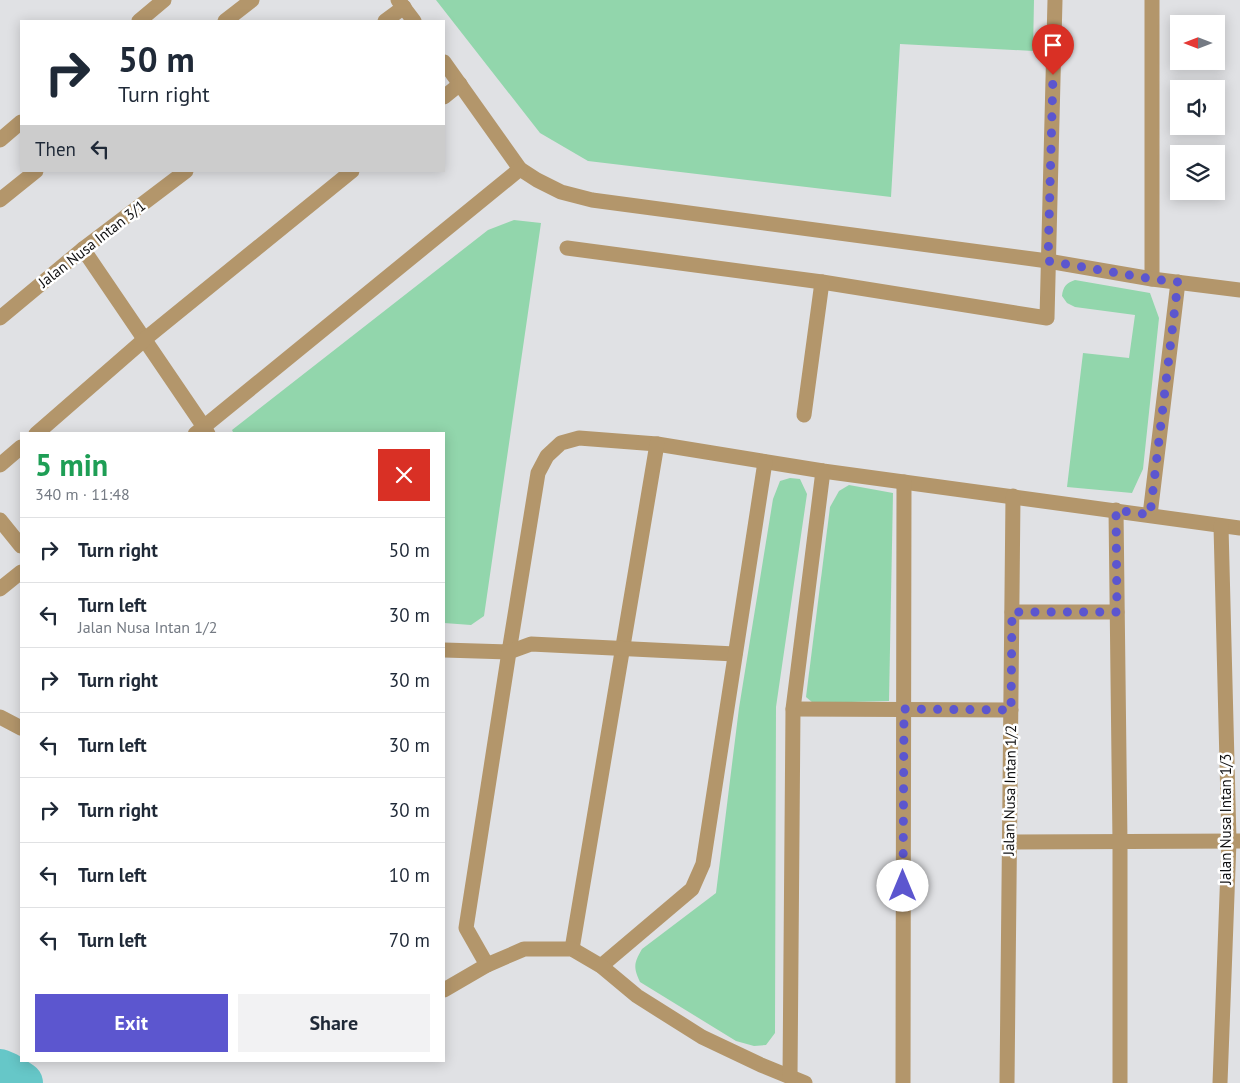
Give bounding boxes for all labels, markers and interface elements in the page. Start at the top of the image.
north arrow [1170,15,1225,70]
map controls [1170,15,1225,200]
pin [1032,24,1074,75]
icon: arrive [1039,31,1067,59]
text: 50 m [118,36,195,82]
icon: right [35,40,100,105]
text: Turn right [118,80,210,108]
button: sound [1170,80,1225,135]
icon: left [86,135,114,163]
text: Then [35,137,76,161]
button: layers [1170,145,1225,200]
street label: Jalan Nusa Intan 3/1 [34,196,149,292]
text: 5 min [35,445,108,484]
button: close [378,449,430,501]
text: 340 m · 11:48 [35,484,130,504]
icon: right [35,536,63,564]
text: Turn right [78,538,158,562]
text: 50 m [389,538,430,562]
text: Turn left [78,593,147,617]
icon: left [35,601,63,629]
text: 30 m [389,603,430,627]
text: Jalan Nusa Intan 1/2 [78,617,217,637]
icon: right [35,666,63,694]
text: Turn right [78,668,158,692]
text: 30 m [389,668,430,692]
street label: Jalan Nusa Intan 1/2 [999,724,1020,857]
icon: left [35,731,63,759]
text: Turn left [78,733,147,757]
text: 30 m [389,733,430,757]
street label: Jalan Nusa Intan 1/3 [1216,754,1235,885]
icon: right [35,796,63,824]
text: Turn right [78,798,158,822]
text: 30 m [389,798,430,822]
position arrow [876,859,928,911]
icon: left [35,861,63,889]
text: Turn left [78,863,147,887]
text: 10 m [389,863,430,887]
icon: left [35,926,63,954]
text: Turn left [78,928,147,952]
text: 70 m [389,928,430,952]
button: Exit [35,994,228,1052]
button: Share [238,994,430,1052]

